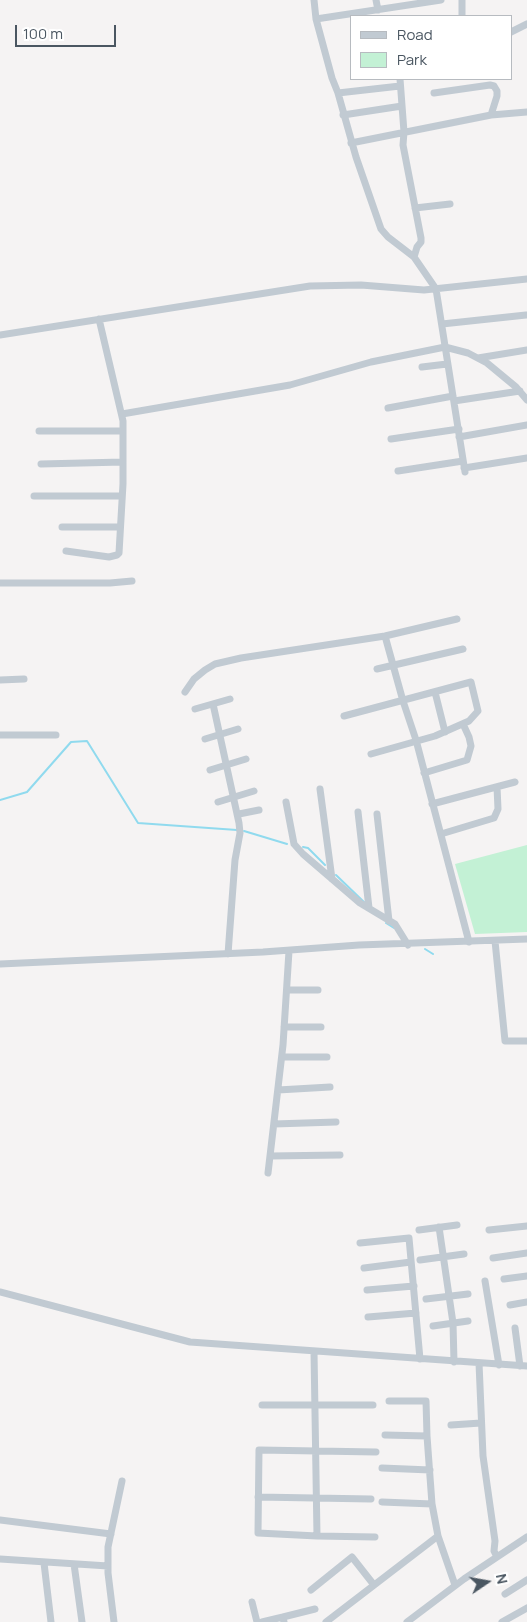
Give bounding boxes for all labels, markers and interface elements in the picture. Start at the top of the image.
scale bar [18,15,119,47]
legend [350,15,512,80]
text: 100 m [23,23,63,44]
text: Road [397,24,433,45]
text: Park [397,49,427,70]
north arrow [462,1557,512,1607]
text: N [492,1572,512,1586]

